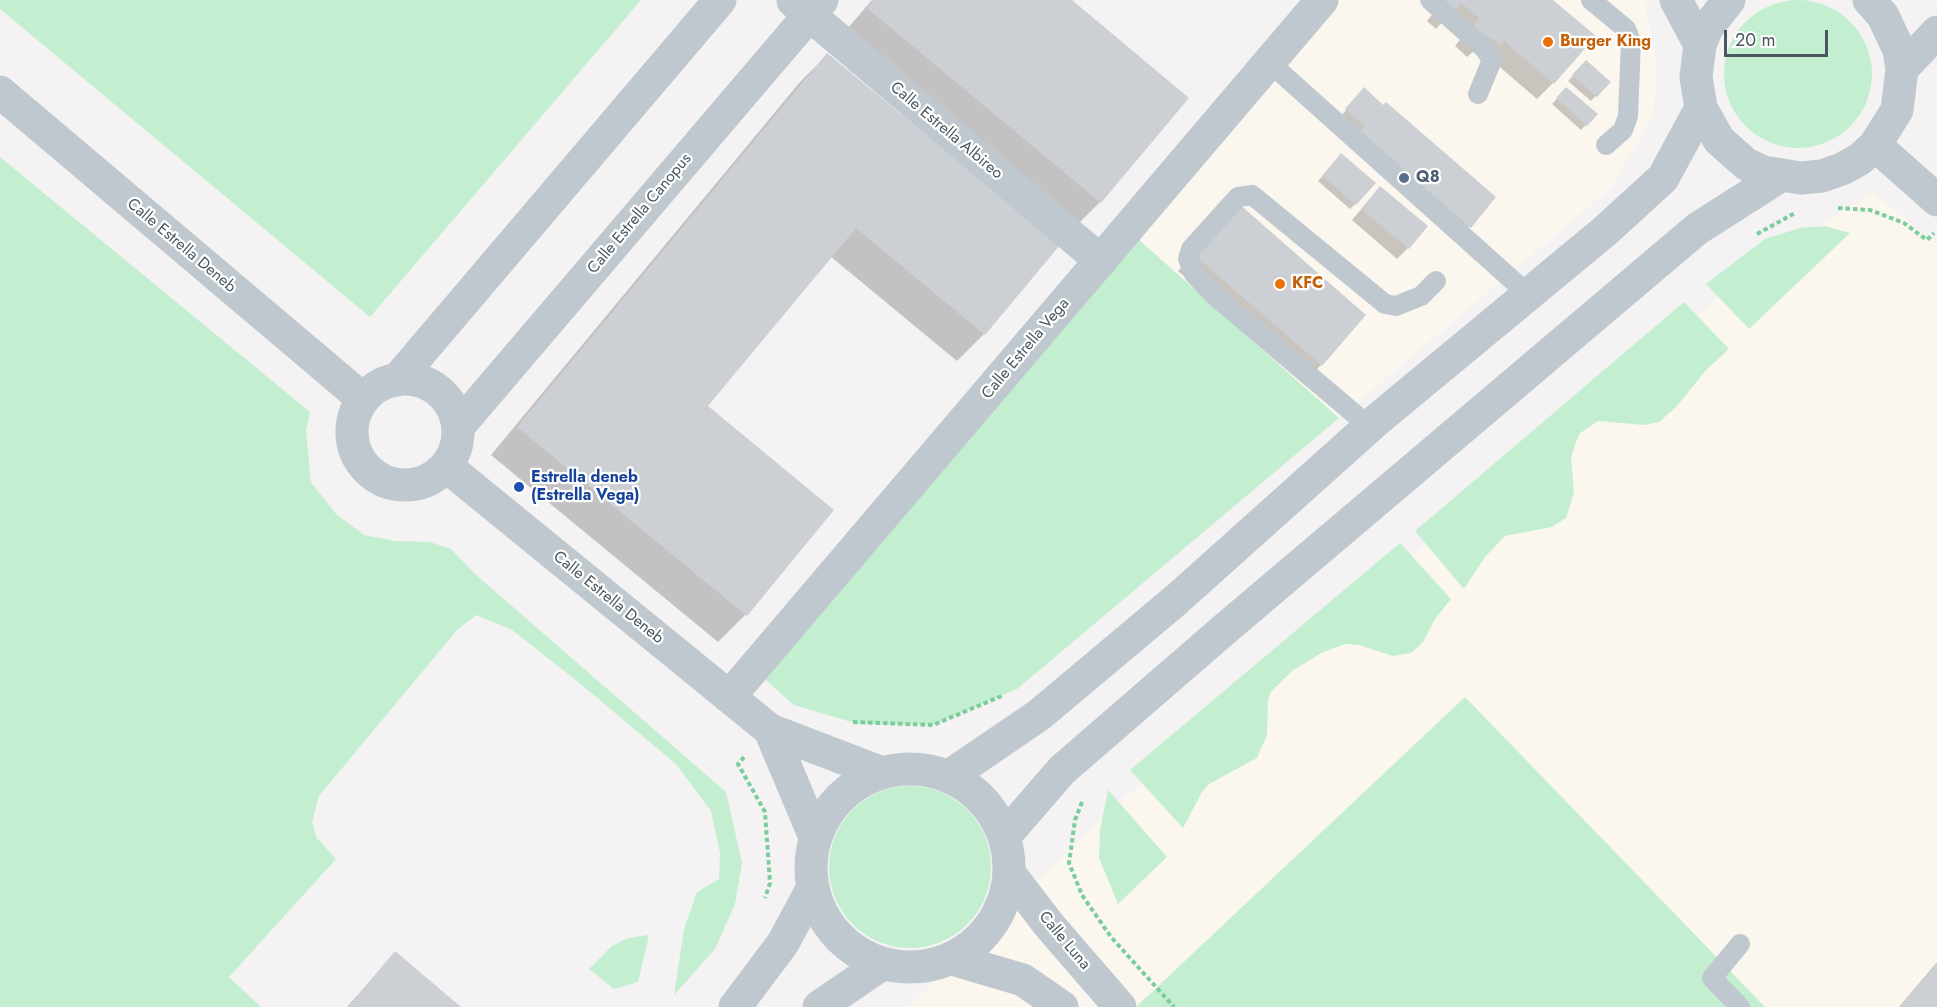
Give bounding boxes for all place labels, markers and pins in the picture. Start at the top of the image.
place label: Burger King [1560,32,1651,52]
marker: Burger King [1541,35,1555,49]
place label: Q8 [1416,168,1440,188]
marker: Q8 [1397,171,1411,185]
place label: KFC [1292,274,1323,294]
marker: KFC [1273,277,1287,291]
place label: Estrella deneb (Estrella Vega) [531,468,640,506]
marker: Estrella deneb (Estrella Vega) [512,480,526,494]

